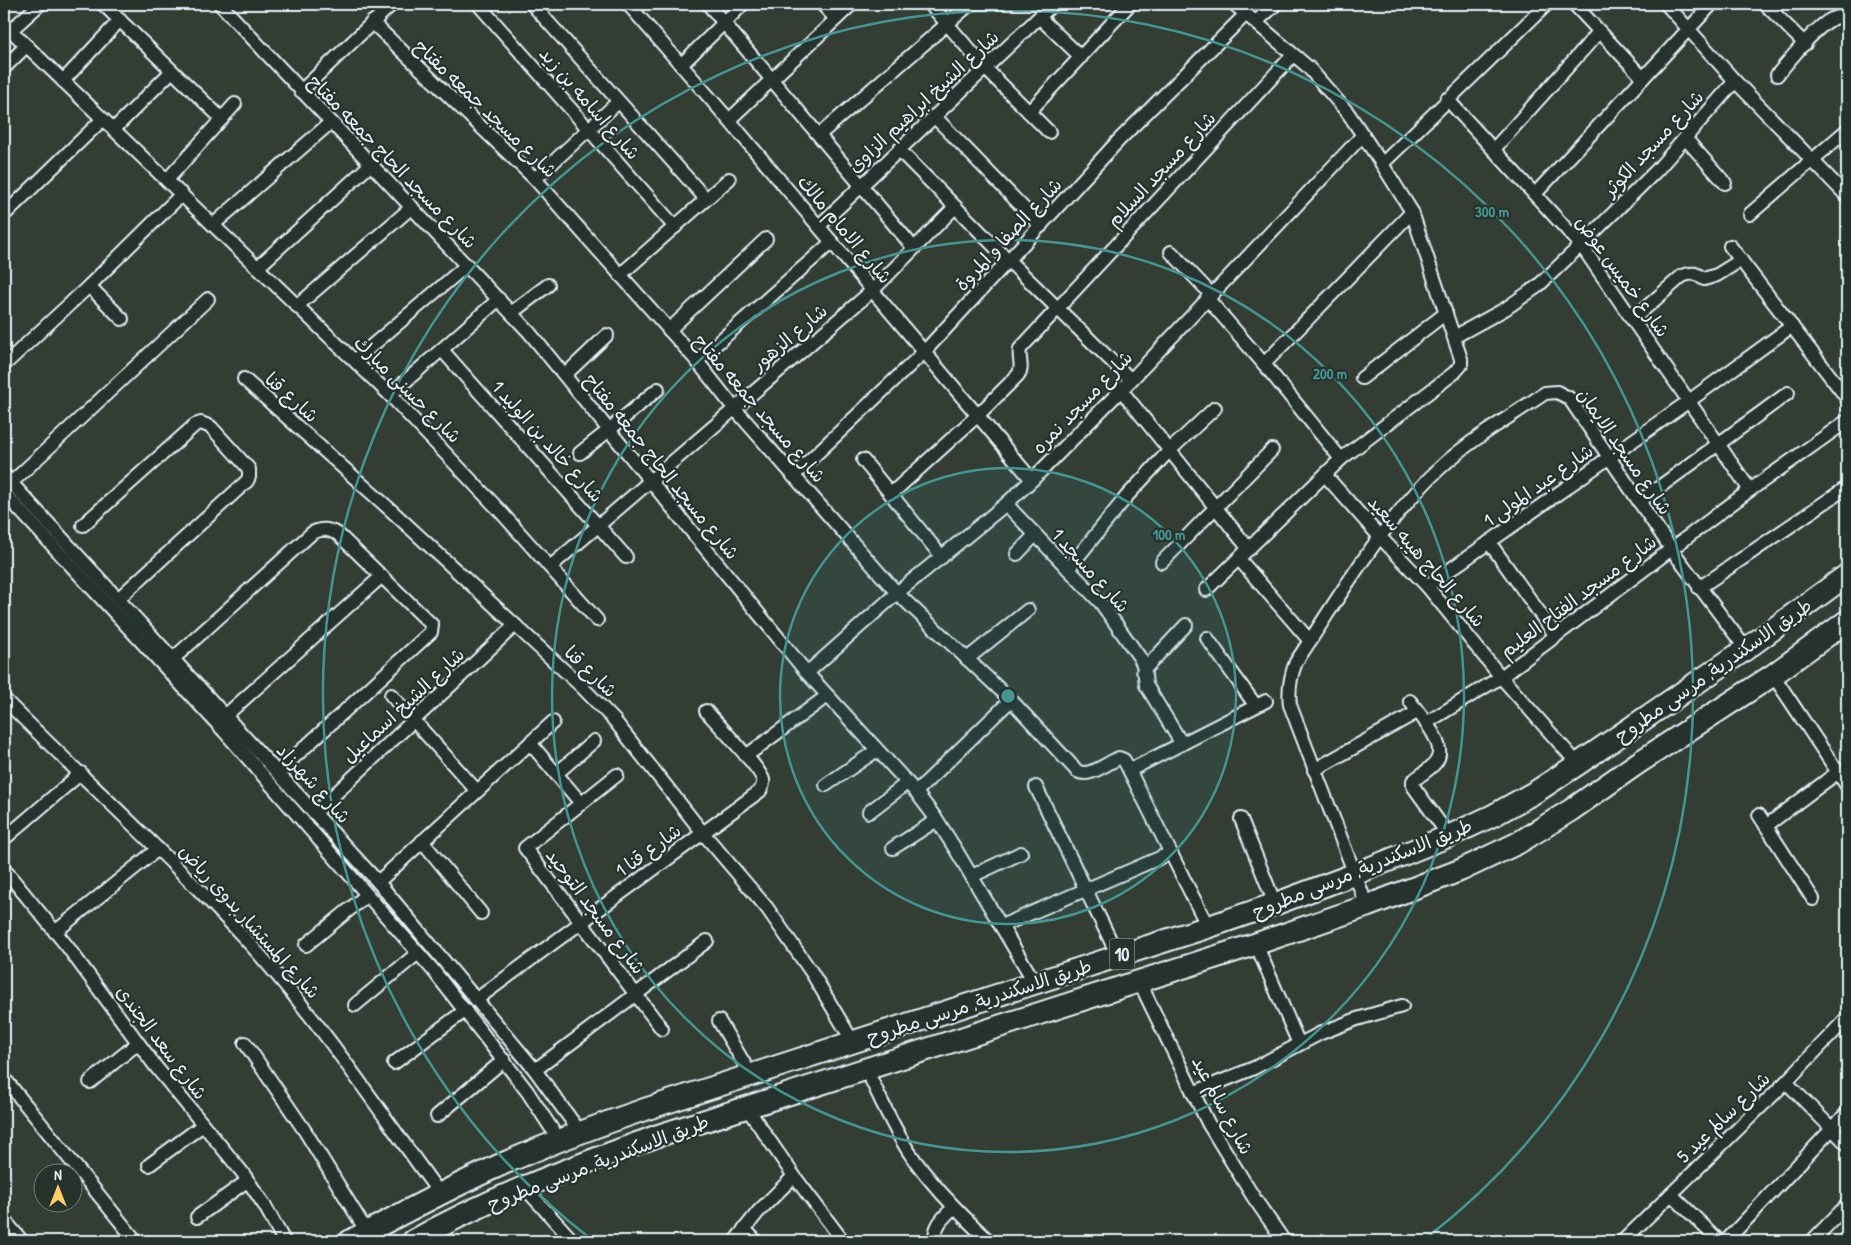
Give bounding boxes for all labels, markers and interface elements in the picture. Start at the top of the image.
street label: شارع الشيخ ابراهيم الزاوى [842,24,1006,180]
street label: شارع مسجد جمعه مفتاح [408,33,563,184]
street label: شارع اسامه بن زيد [533,41,646,166]
street label: شارع مسجد الحاج جمعه مفتاح [302,68,483,255]
street label: شارع مسجد الكوثر [1596,84,1710,204]
street label: شارع مسجد السلام [1100,105,1223,234]
street label: شارع الامام مالك [790,169,898,290]
street label: شارع الصفا و المروة [949,172,1068,297]
text: 300 m [1475,201,1509,222]
street label: شارع خميس عوض [1569,210,1676,343]
street label: شارع الزهور [745,297,833,378]
street label: شارع مسجد جمعه مفتاح [687,328,832,489]
street label: شارع حسنى مبارك [348,330,467,449]
street label: شارع مسجد نمره [1026,344,1139,460]
text: 200 m [1313,363,1347,384]
street label: شارع قنا [259,366,325,429]
street label: شارع مسجد الحاج جمعه مفتاح [578,367,745,565]
street label: شارع خالد بن الوليد 1 [485,374,610,508]
street label: شارع مسجد الايمان [1571,382,1679,520]
street label: شارع عبد المولى 1 [1478,437,1599,533]
street label: شارع الحاج هيبه سعيد [1362,489,1492,633]
street label: شارع مسجد 1 [1045,522,1136,619]
text: 100 m [1153,524,1185,545]
street label: شارع مسجد الفتاح العليم [1494,528,1663,665]
street label: طريق الاسكندرية, مرسى مطروح [1609,592,1817,748]
street label: شارع قنا [558,639,623,703]
street label: شارع الشيخ اسماعيل [336,641,471,769]
centre of rings [999,687,1017,705]
street label: شارع شهرزاد [270,737,357,829]
street label: طريق الاسكندرية, مرسى مطروح [1248,812,1476,924]
street label: شارع قنا 1 [610,817,687,884]
street label: شارع المستشار بدوى رياض [173,838,327,1005]
street label: شارع مسجد التوحيد [539,843,652,980]
road number: 10 [1110,939,1134,970]
street label: طريق الاسكندرية, مرسى مطروح [863,952,1095,1050]
street label: شارع سعد الجندى [110,979,214,1105]
street label: شارع سالم عيد [1184,1051,1260,1160]
street label: شارع سالم عيد 5 [1671,1066,1777,1170]
street label: طريق الاسكندرية, مرسى مطروح [483,1108,713,1216]
north arrow [32,1162,82,1212]
text: N [54,1165,62,1184]

